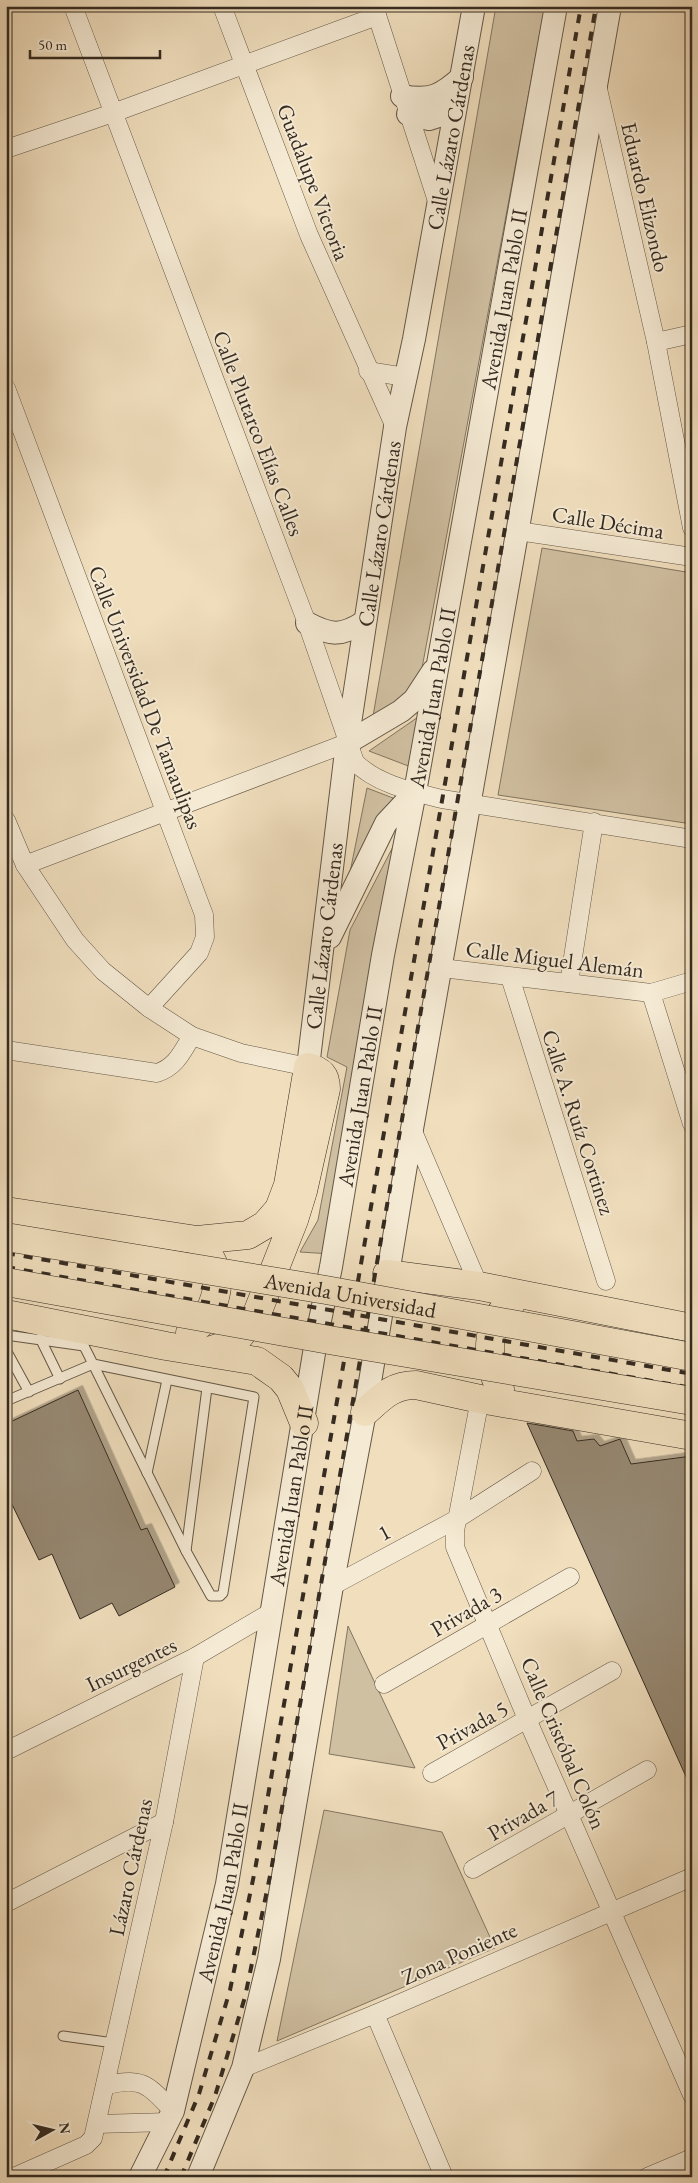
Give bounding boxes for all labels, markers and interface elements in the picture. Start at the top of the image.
scale bar [30,28,160,60]
text: 50 m [38,35,67,54]
street label: Calle Lázaro Cárdenas [420,42,482,232]
street label: Guadalupe Victoria [270,100,357,265]
street label: Eduardo Elizondo [614,119,677,275]
street label: Avenida Juan Pablo II [473,206,534,393]
street label: Calle Plutarco Elías Calles [206,326,311,540]
street label: Calle Lázaro Cárdenas [351,439,408,629]
street label: Calle Décima [550,499,666,546]
street label: Calle Universidad De Tamaulipas [82,561,209,833]
street label: Avenida Juan Pablo II [402,605,463,792]
street label: Calle Lázaro Cárdenas [299,841,350,1031]
street label: Calle Miguel Alemán [464,934,646,985]
street label: Avenida Juan Pablo II [330,1003,389,1190]
street label: Calle A. Ruíz Cortinez [535,1026,622,1219]
street label: Avenida Universidad [261,1266,439,1325]
street label: Avenida Juan Pablo II [262,1402,320,1589]
street label: 1 [373,1517,396,1548]
street label: Privada 3 [425,1579,507,1643]
street label: Insurgentes [81,1630,181,1699]
street label: Calle Cristóbal Colón [514,1653,613,1834]
street label: Privada 5 [431,1694,513,1757]
street label: Privada 7 [482,1783,565,1847]
street label: Lázaro Cárdenas [102,1796,159,1939]
street label: Avenida Juan Pablo II [190,1800,255,1986]
street label: Zona Poniente [397,1915,522,1992]
north arrow [28,2106,78,2156]
text: N [55,2121,75,2136]

